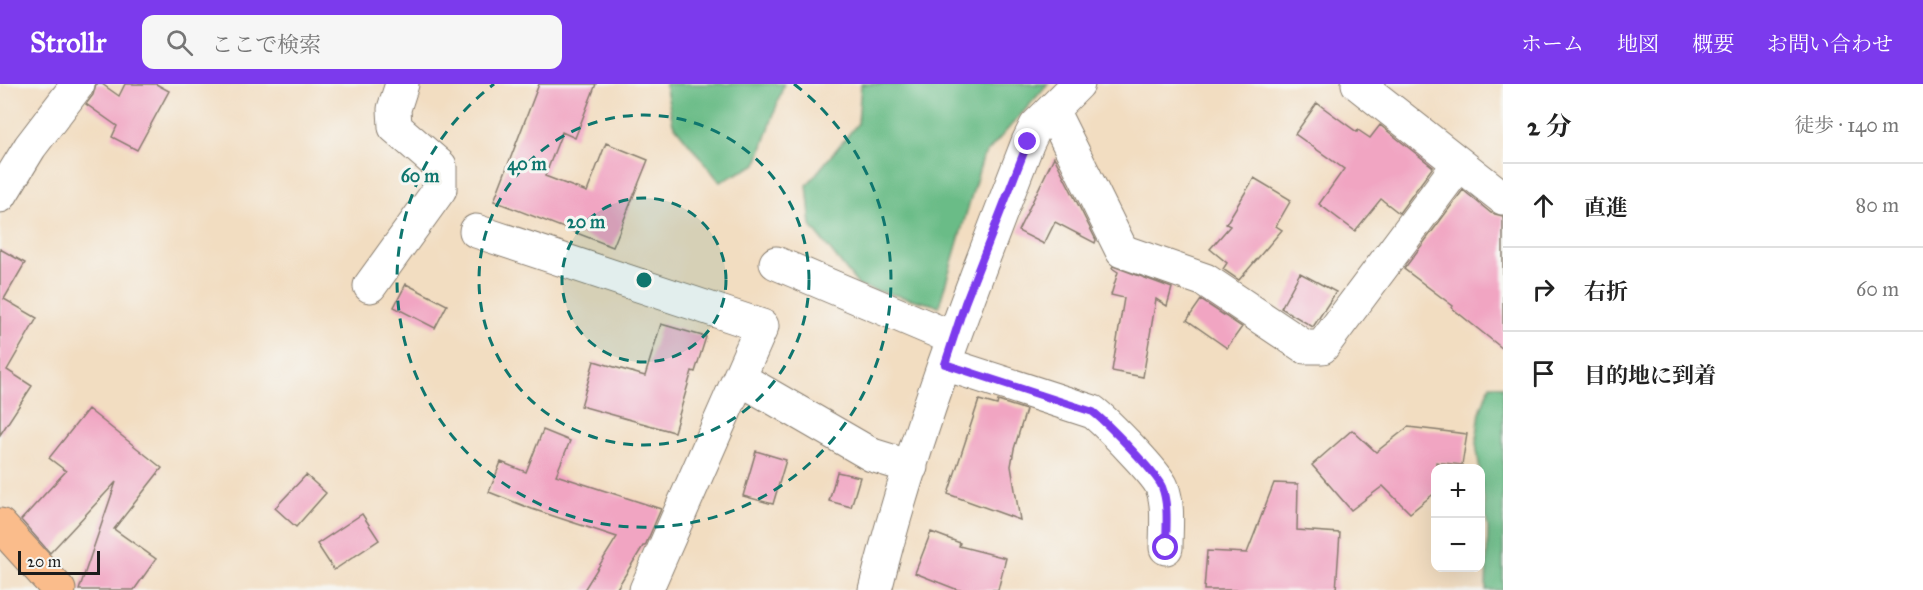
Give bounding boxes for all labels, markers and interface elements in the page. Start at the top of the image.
search box [142,15,562,69]
text: Strollr [30,25,106,60]
icon: search [163,26,196,59]
text: ここで検索 [211,31,321,58]
text: ホーム [1521,31,1584,57]
text: 地図 [1617,31,1659,57]
text: 概要 [1692,31,1734,57]
text: お問い合わせ [1767,31,1893,57]
text: 2 分 [1527,110,1571,142]
text: 徒歩 · 140 m [1794,113,1899,137]
route end [1014,128,1040,154]
text: 40 m [507,153,548,176]
text: 60 m [401,165,440,187]
icon: ahead [1527,189,1560,222]
text: 80 m [1856,193,1899,217]
text: 直進 [1584,194,1628,221]
text: 20 m [567,211,606,233]
centre of rings [634,270,654,290]
icon: right [1527,273,1560,306]
text: 60 m [1856,277,1899,301]
text: 右折 [1584,278,1628,305]
icon: arrive [1527,357,1560,390]
text: 目的地に到着 [1584,362,1716,389]
map controls [1431,464,1485,572]
button: + [1431,464,1485,518]
button: − [1431,518,1485,572]
route start [1152,534,1178,560]
scale bar [18,548,100,576]
text: 20 m [27,552,61,571]

